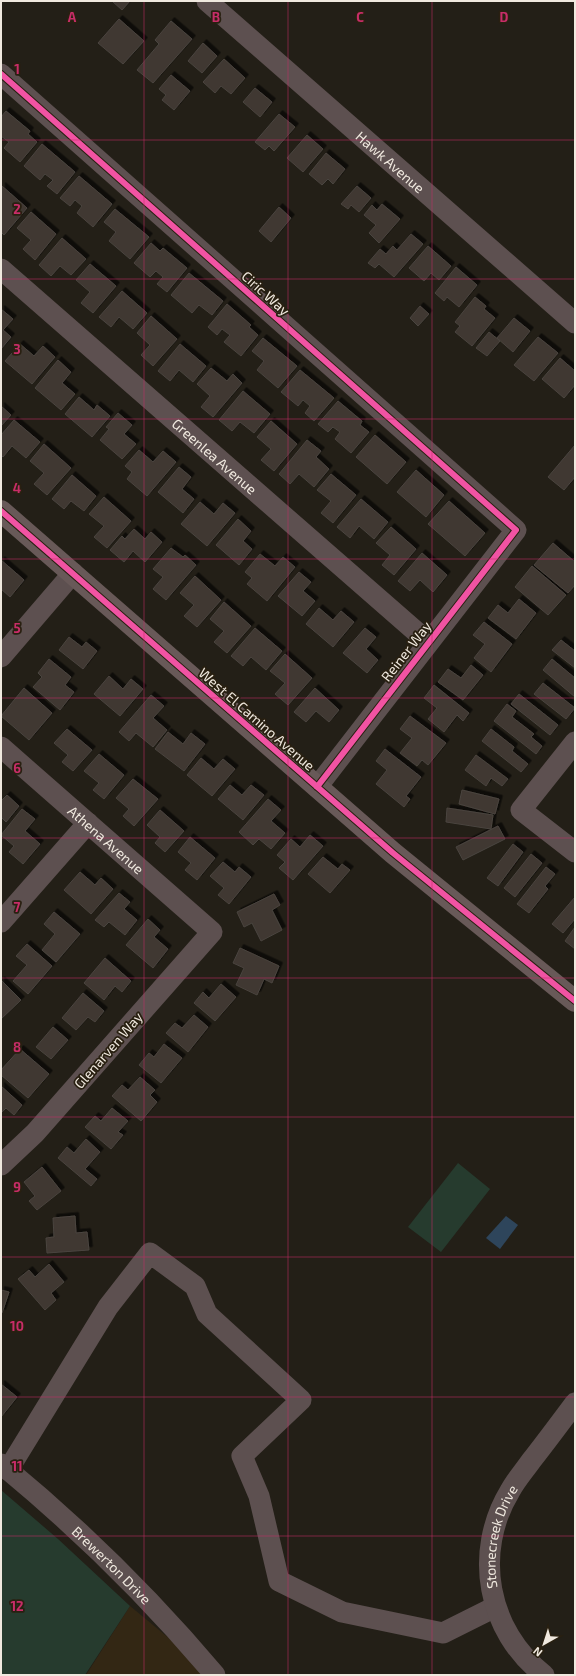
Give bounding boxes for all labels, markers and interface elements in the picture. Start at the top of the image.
text: A [68,9,77,25]
text: B [212,9,220,25]
text: C [356,9,364,25]
text: D [500,9,509,25]
text: 1 [14,61,20,77]
street label: Hawk Avenue [353,127,428,196]
text: 2 [13,201,21,217]
street label: Ciric Way [239,267,294,319]
text: 3 [13,341,21,357]
street label: Greenlea Avenue [169,414,261,497]
text: 4 [13,480,21,496]
street label: Reiner Way [377,617,435,684]
text: 5 [13,620,21,636]
street label: West El Camino Avenue [196,664,318,774]
text: 6 [13,760,21,776]
street label: Athena Avenue [65,802,148,877]
text: 7 [14,899,21,915]
street label: Glenarven Way [70,1008,146,1092]
text: 8 [13,1039,21,1055]
text: 9 [13,1179,21,1195]
text: 10 [10,1318,24,1334]
text: 11 [11,1458,23,1474]
street label: Stonecreek Drive [481,1482,520,1590]
street label: Brewerton Drive [69,1522,155,1607]
text: 12 [10,1598,24,1614]
north arrow [524,1624,564,1664]
text: N [530,1645,545,1660]

